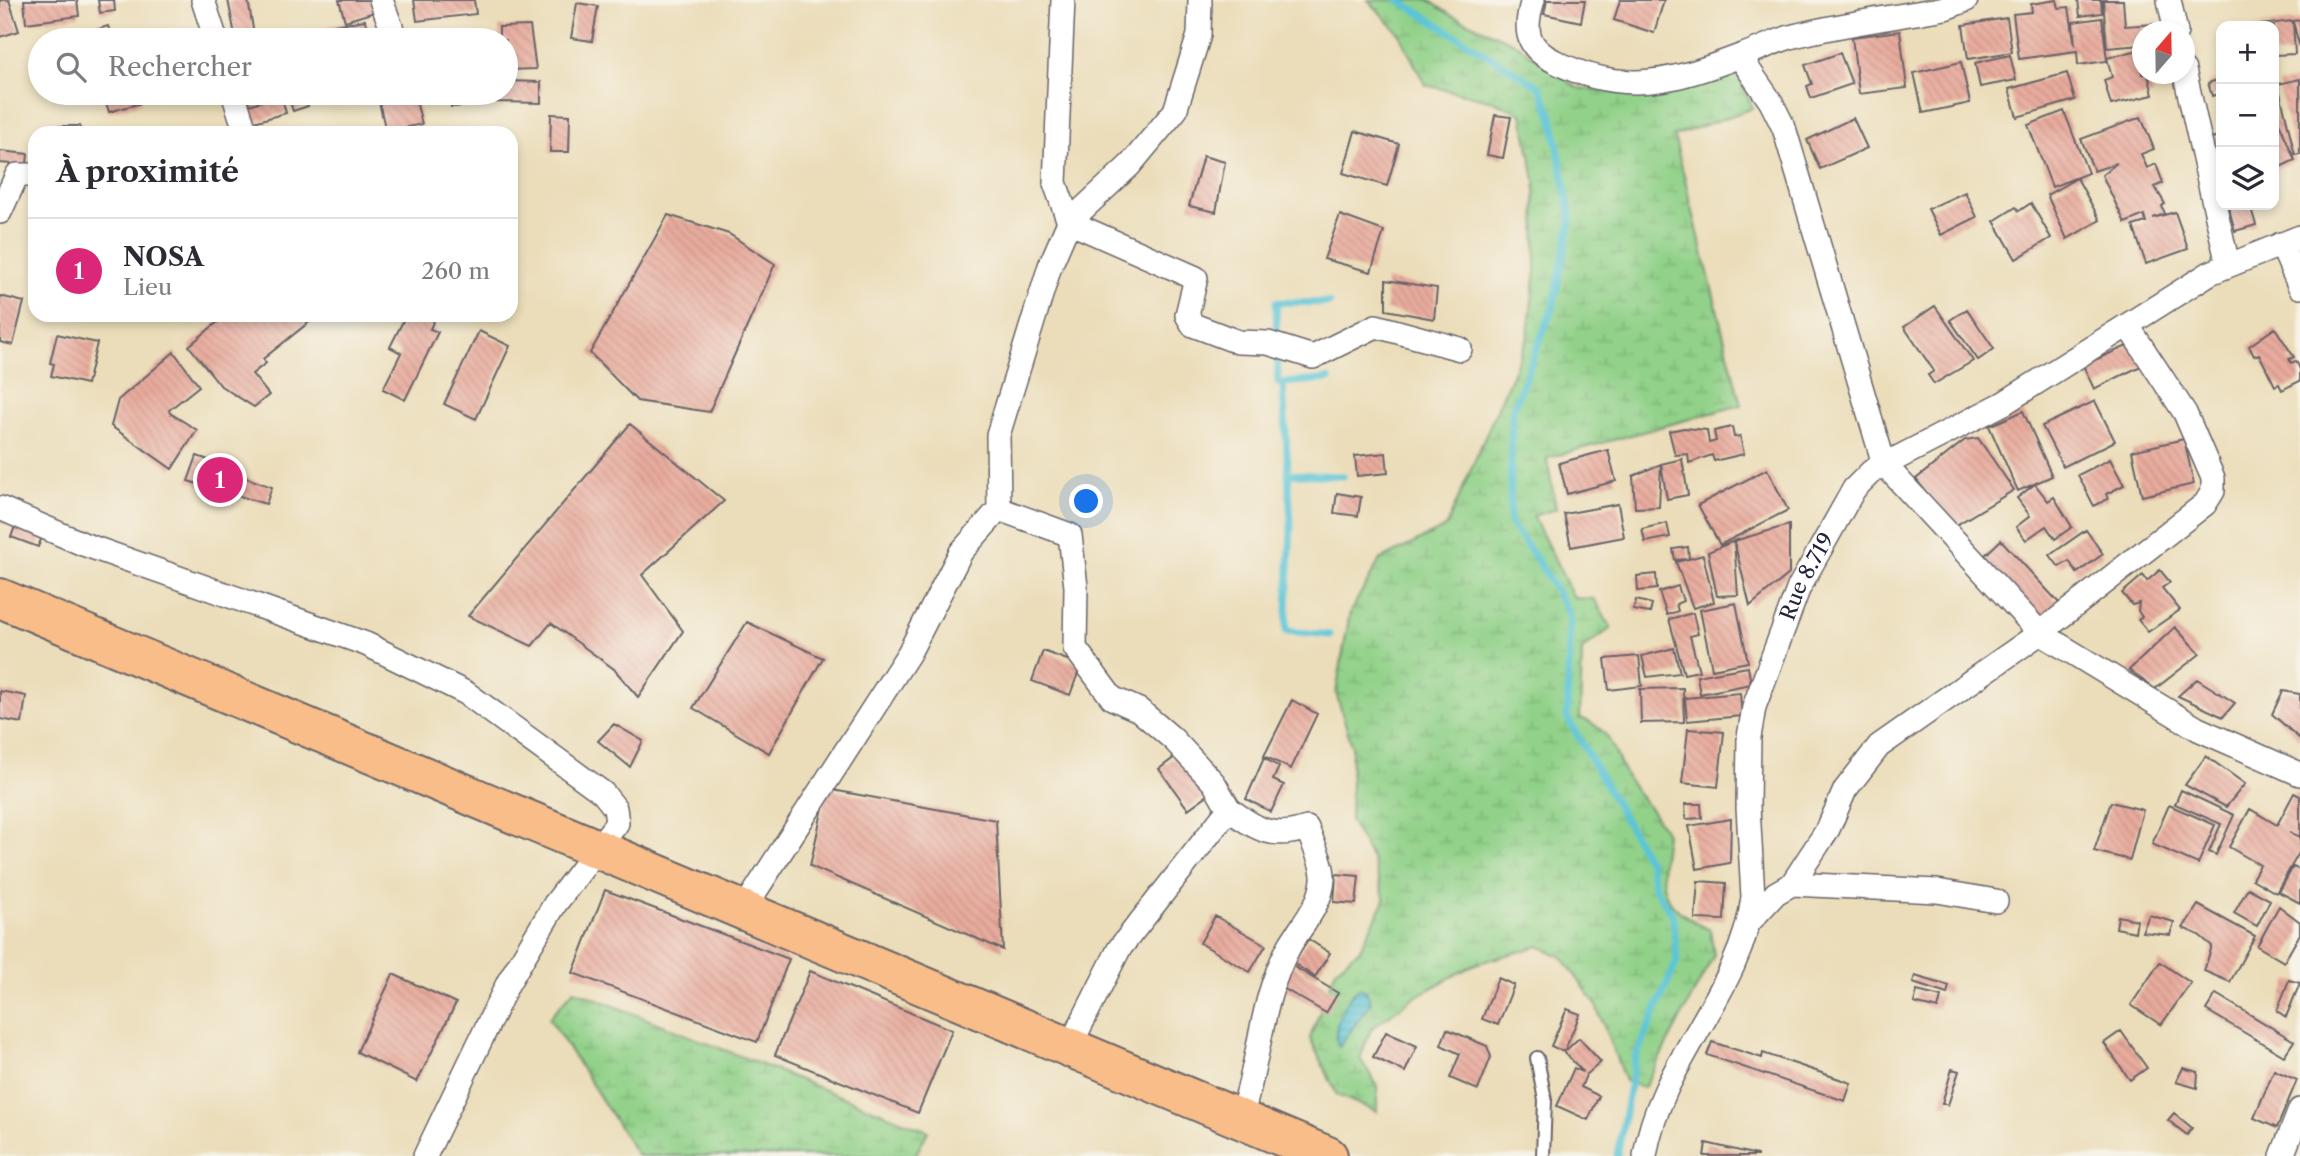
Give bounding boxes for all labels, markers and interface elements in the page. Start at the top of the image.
north arrow [2132,21,2195,84]
map controls [2216,21,2279,210]
button: + [2216,21,2279,84]
search box [28,28,518,105]
icon: search [52,48,90,86]
text: Rechercher [108,51,252,83]
button: − [2216,84,2279,147]
button: layers [2216,147,2279,210]
text: À proximité [56,153,239,190]
text: NOSA [123,241,204,273]
text: 1 [74,257,84,285]
text: 260 m [421,257,490,285]
text: Lieu [123,273,172,301]
pin: 1 [197,454,243,506]
your location [1069,484,1103,518]
street label: Rue 8.719 [1775,528,1839,624]

